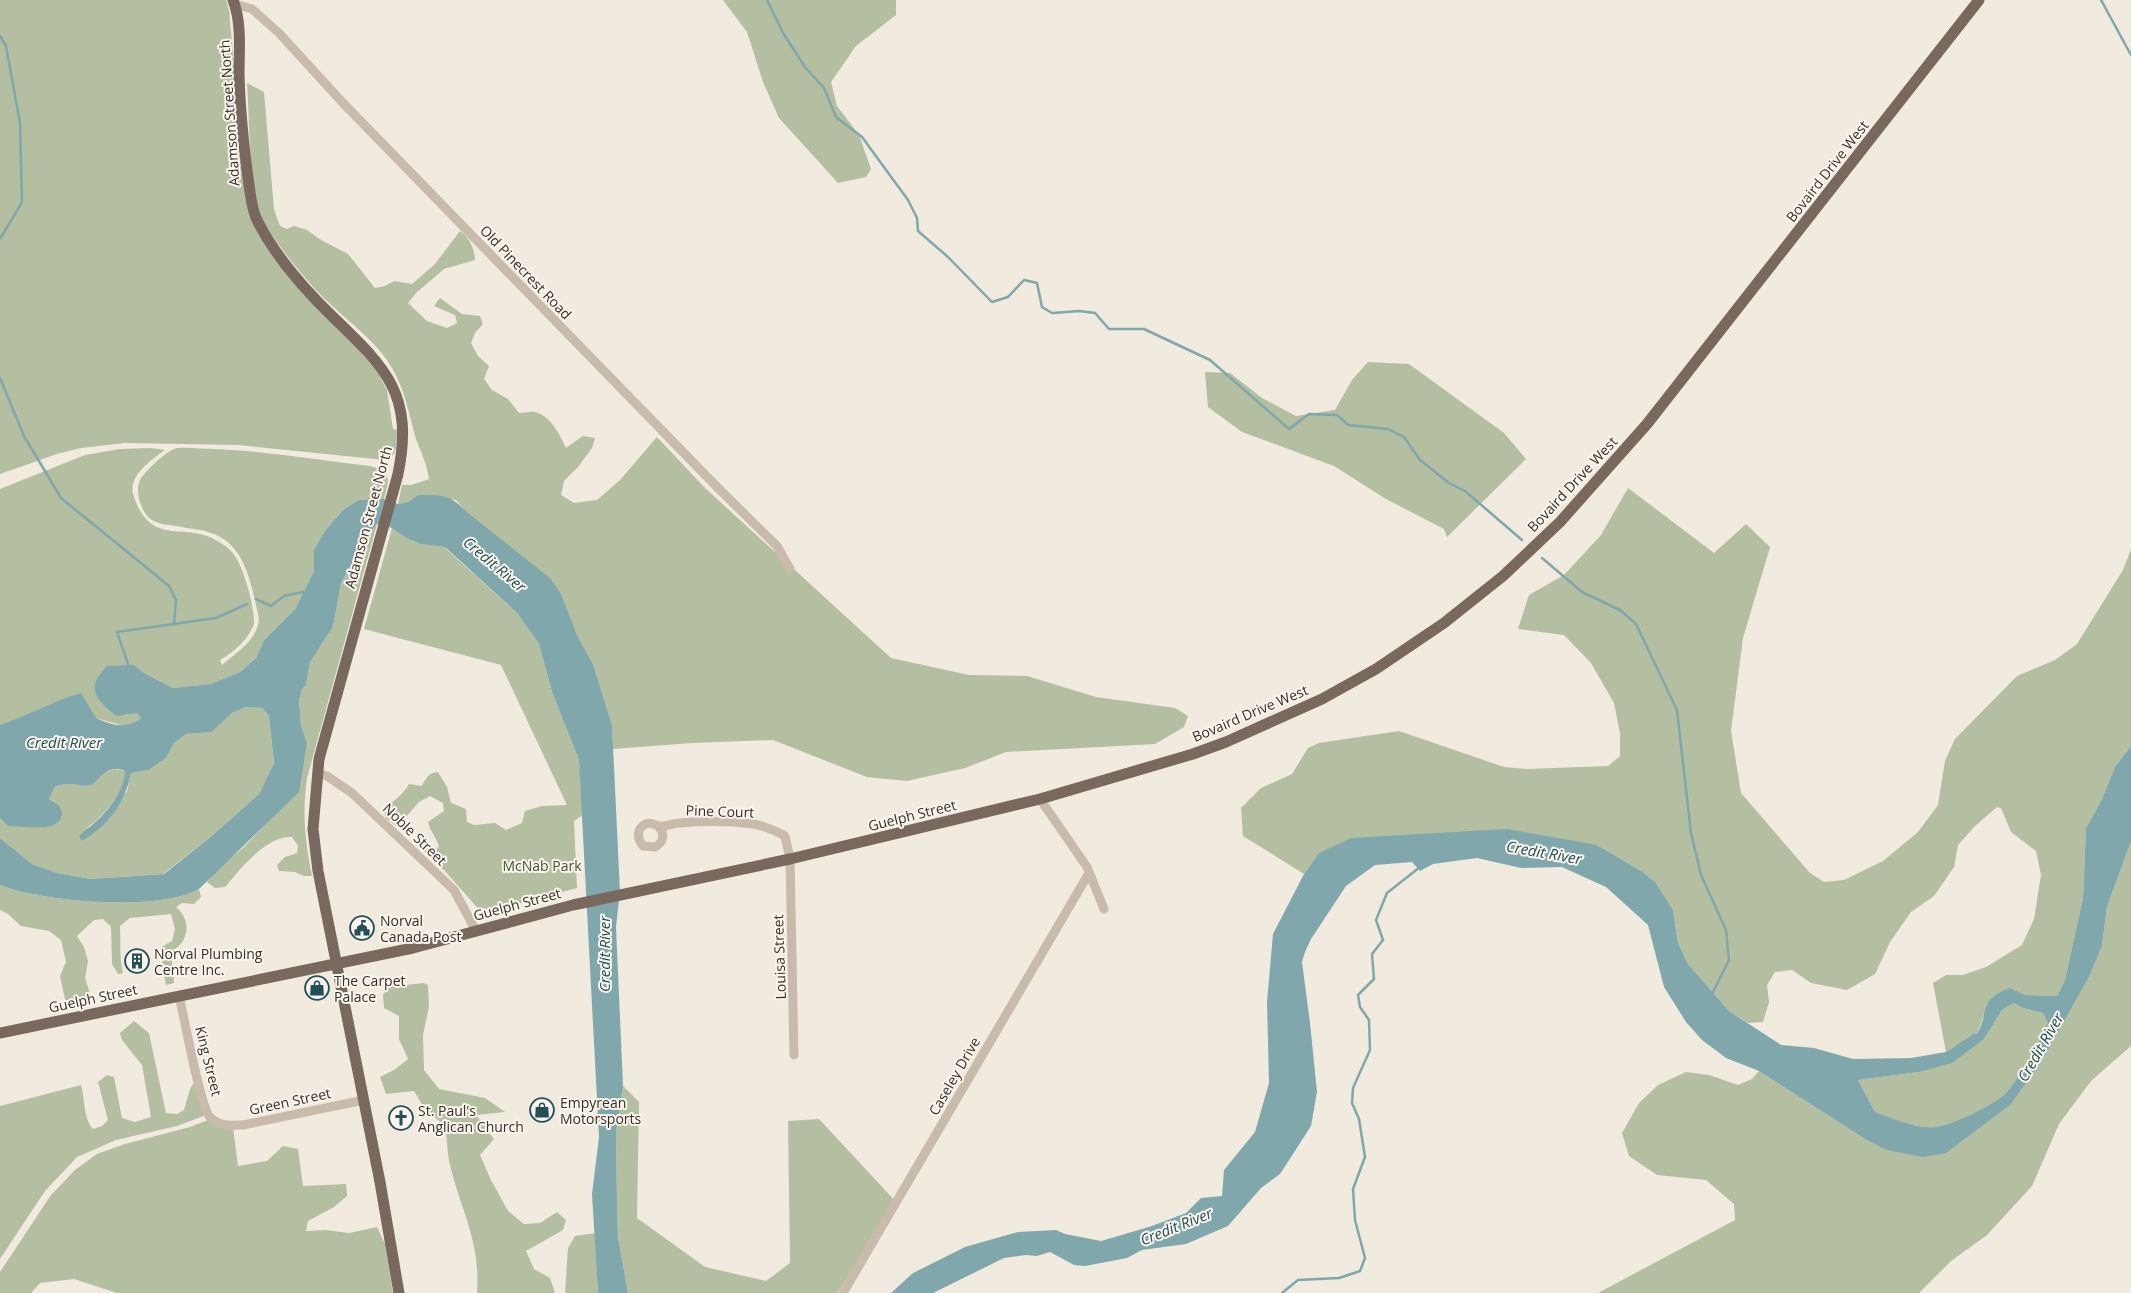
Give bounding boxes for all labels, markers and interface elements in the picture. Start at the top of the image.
street label: Adamson Street North [214,39,244,187]
street label: Bovaird Drive West [1781,116,1873,226]
street label: Old Pinecrest Road [476,221,576,323]
street label: Bovaird Drive West [1523,432,1621,536]
street label: Adamson Street North [340,444,396,590]
water label: Credit River [459,532,531,597]
street label: Bovaird Drive West [1189,680,1311,746]
water label: Credit River [26,732,103,752]
street label: Guelph Street [866,795,958,835]
street label: Noble Street [379,799,451,869]
street label: Pine Court [685,800,755,822]
water label: Credit River [1505,836,1584,869]
park label: McNab Park [502,856,582,875]
street label: Guelph Street [471,883,563,925]
place label: Norval Canada Post [380,911,461,946]
street label: Louisa Street [768,914,790,1000]
public building icon: Norval Canada Post [349,915,375,941]
water label: Credit River [594,915,614,992]
place label: Norval Plumbing Centre Inc. [154,944,263,979]
building icon: Norval Plumbing Centre Inc. [124,948,150,974]
place label: The Carpet Palace [334,971,406,1006]
shop icon: The Carpet Palace [304,975,330,1001]
street label: Guelph Street [47,979,139,1017]
water label: Credit River [2012,1008,2068,1085]
street label: King Street [191,1024,227,1098]
street label: Caseley Drive [924,1033,984,1119]
street label: Green Street [247,1083,333,1119]
place label: Empyrean Motorsports [560,1093,642,1128]
shop icon: Empyrean Motorsports [529,1097,555,1123]
place label: St. Paul's Anglican Church [418,1101,524,1136]
church icon: St. Paul's Anglican Church [388,1105,414,1131]
water label: Credit River [1137,1202,1216,1250]

